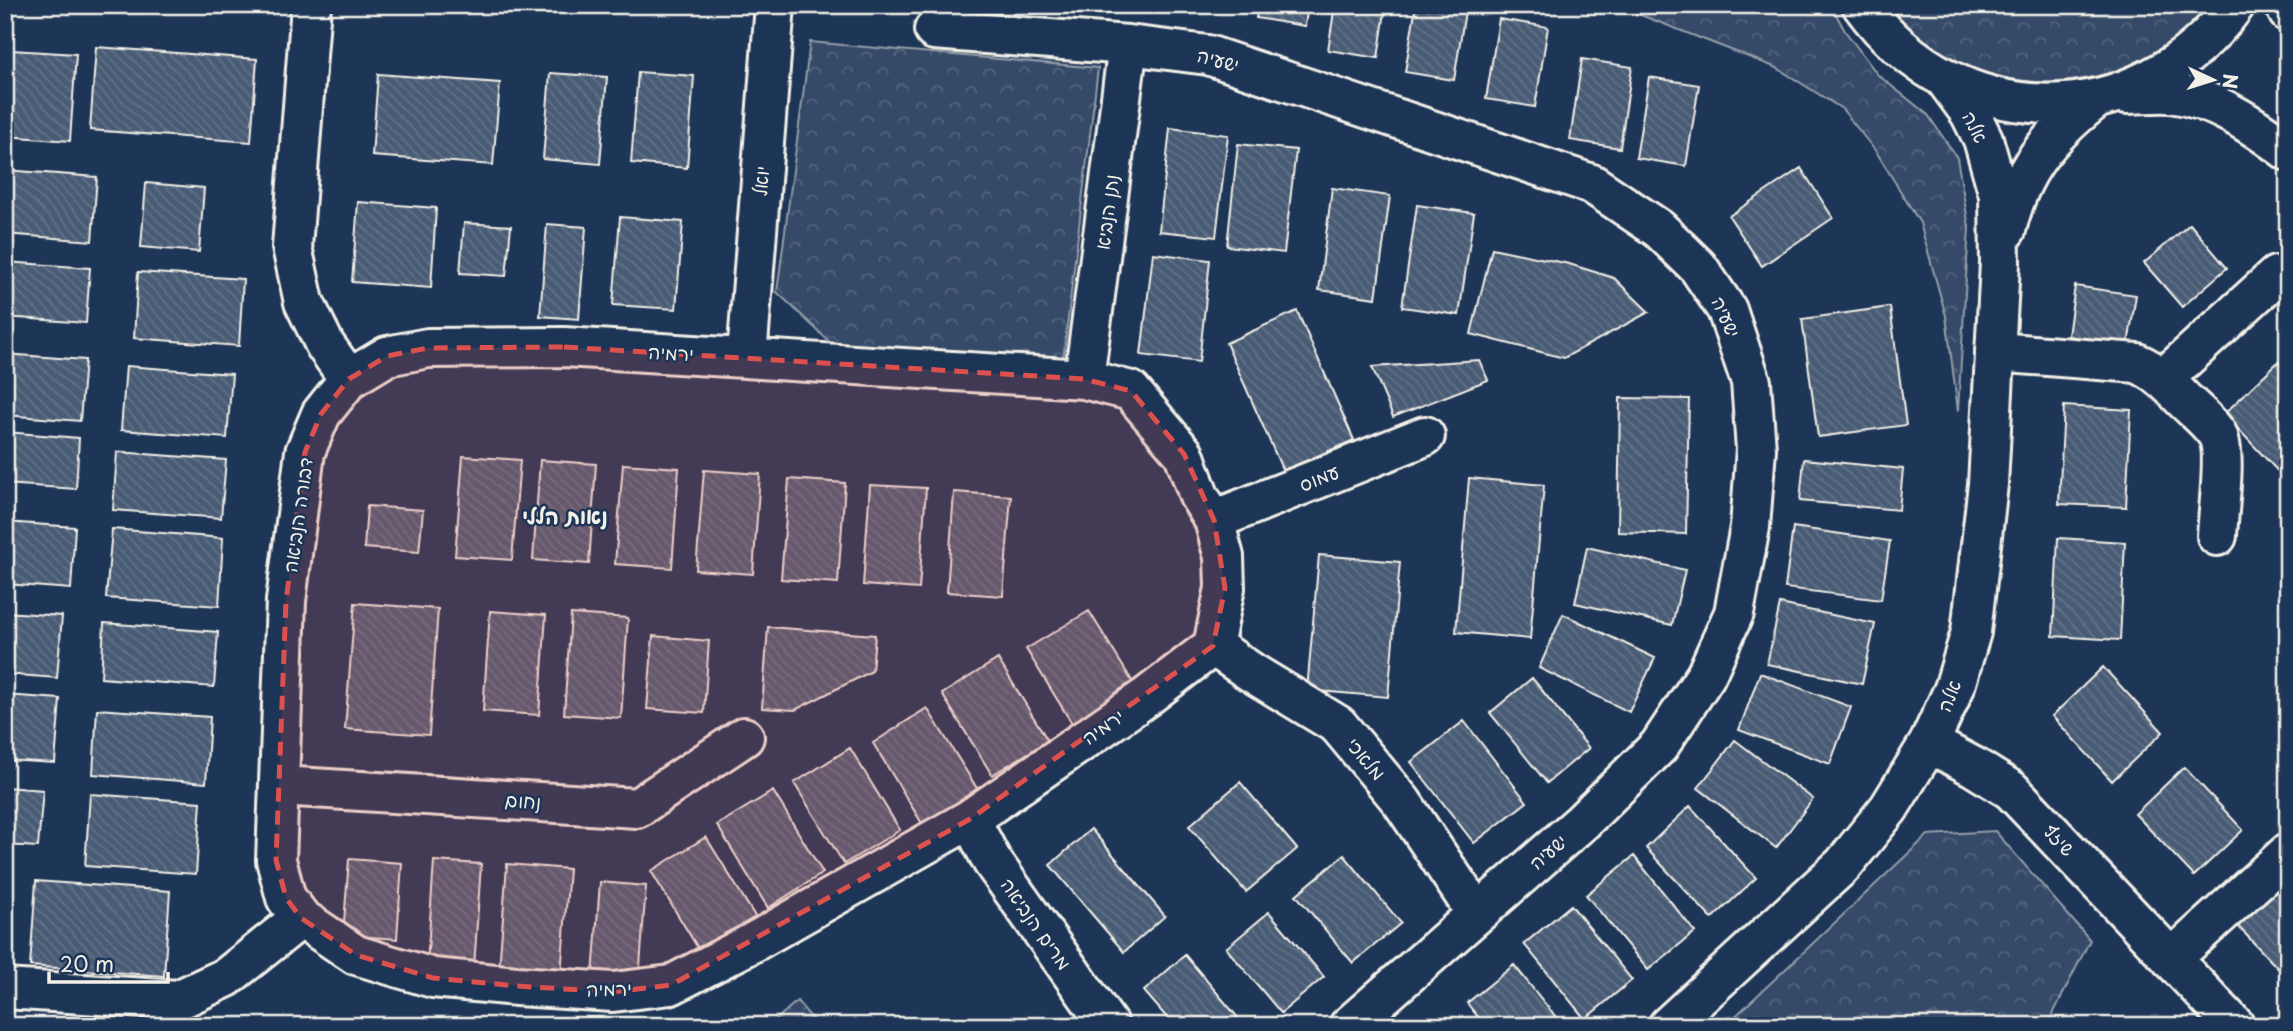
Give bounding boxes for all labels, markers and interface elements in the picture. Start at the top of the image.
street label: ישעיה [1194,40,1242,78]
north arrow [2178,46,2248,116]
text: N [2216,73,2245,90]
street label: אלה [1956,106,1996,147]
street label: יואל [745,165,775,197]
street label: נתן הנביא [1087,173,1125,251]
street label: ישעיה [1706,292,1748,342]
street label: ירמיה [648,337,695,367]
street label: דבורה הנביאה [275,455,319,574]
street label: עמוס [1294,456,1343,498]
district label: נאות הללי [522,499,608,531]
street label: אלה [1929,675,1967,716]
street label: ירמיה [1076,702,1129,751]
street label: מלאכי [1341,731,1393,786]
street label: נחום [504,785,542,815]
street label: שיזף [2038,817,2082,862]
street label: ישעיה [1522,827,1572,876]
street label: מרים הנביאה [995,872,1079,975]
scale bar [49,940,168,984]
text: 20 m [60,947,114,979]
street label: ירמיה [586,974,632,1002]

